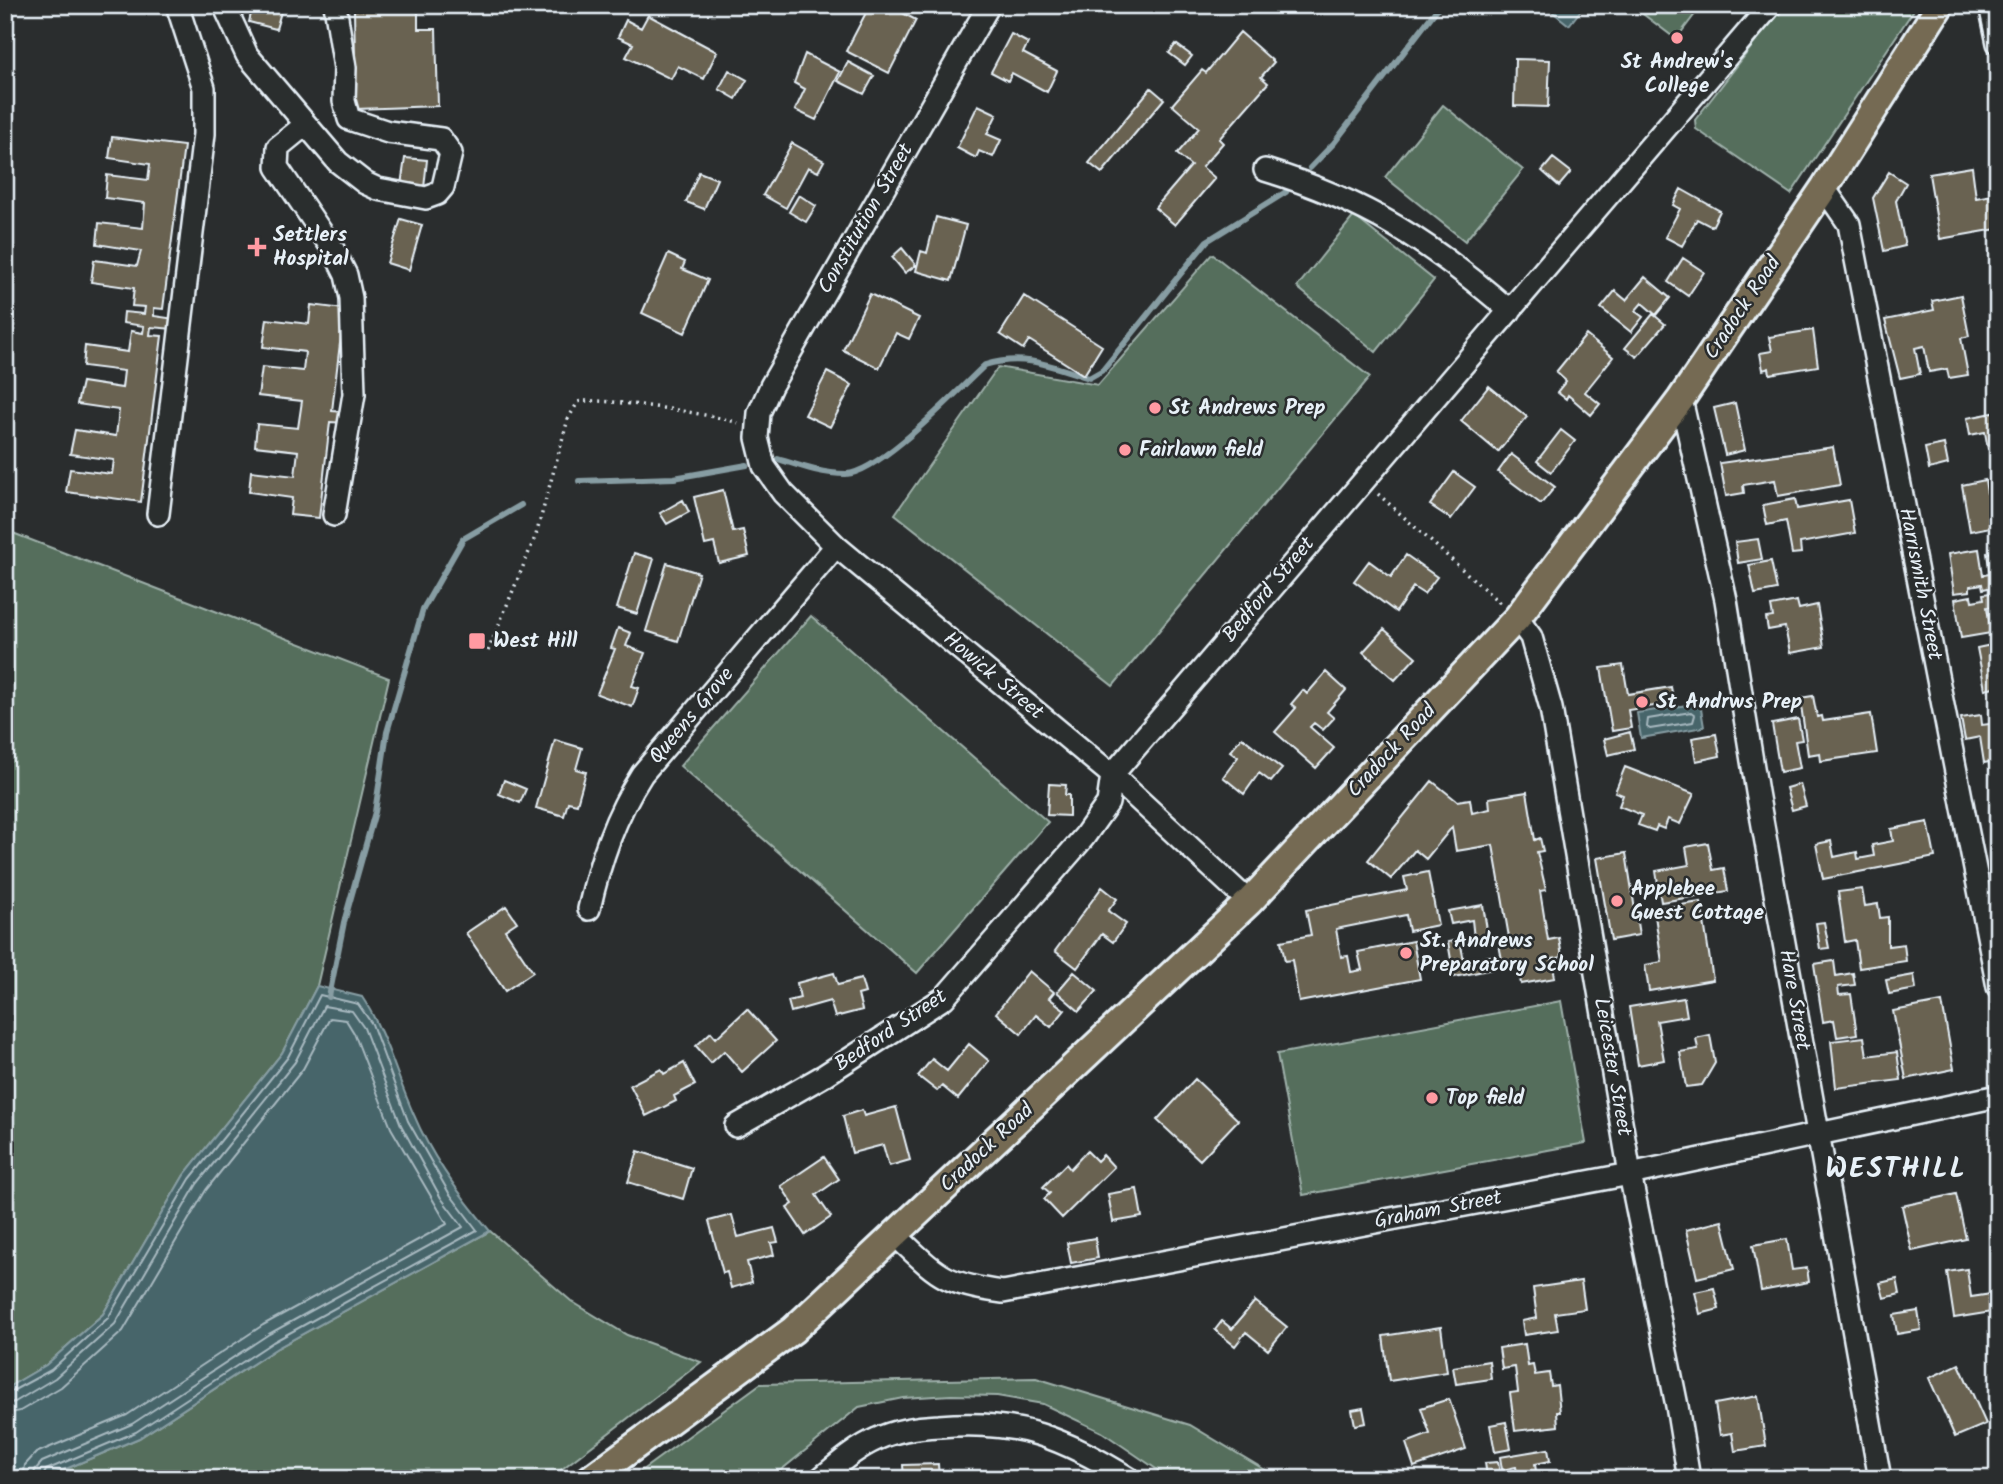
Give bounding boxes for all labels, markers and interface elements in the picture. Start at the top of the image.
marker: St Andrew's College [1669,30,1685,46]
place label: St Andrew's College [1621,46,1733,103]
street label: Constitution Street [809,137,923,300]
place label: Settlers Hospital [273,219,349,276]
marker: Settlers Hospital [247,237,267,257]
street label: Cradock Road [1696,249,1790,367]
place label: St Andrews Prep [1169,392,1326,425]
marker: St Andrews Prep [1147,400,1163,416]
place label: Fairlawn field [1139,434,1264,467]
marker: Fairlawn field [1117,442,1133,458]
street label: Harrismith Street [1889,505,1951,664]
street label: Bedford Street [1215,529,1324,650]
street label: Howick Street [935,624,1052,729]
place label: West Hill [493,625,578,658]
marker: West Hill [467,631,487,651]
street label: Queens Grove [641,660,743,772]
place label: St Andrws Prep [1656,686,1802,719]
marker: St Andrws Prep [1634,694,1650,710]
street label: Cradock Road [1339,696,1445,806]
place label: Applebee Guest Cottage [1631,873,1764,930]
marker: Applebee Guest Cottage [1609,893,1625,909]
place label: St. Andrews Preparatory School [1420,925,1594,982]
marker: St. Andrews Preparatory School [1398,945,1414,961]
street label: Hare Street [1769,947,1819,1054]
street label: Bedford Street [828,981,955,1081]
street label: Leicester Street [1584,995,1641,1140]
place label: Top field [1446,1082,1525,1115]
marker: Top field [1424,1090,1440,1106]
street label: Cradock Road [932,1095,1042,1201]
district label: WESTHILL [1825,1147,1967,1192]
street label: Graham Street [1371,1181,1505,1239]

